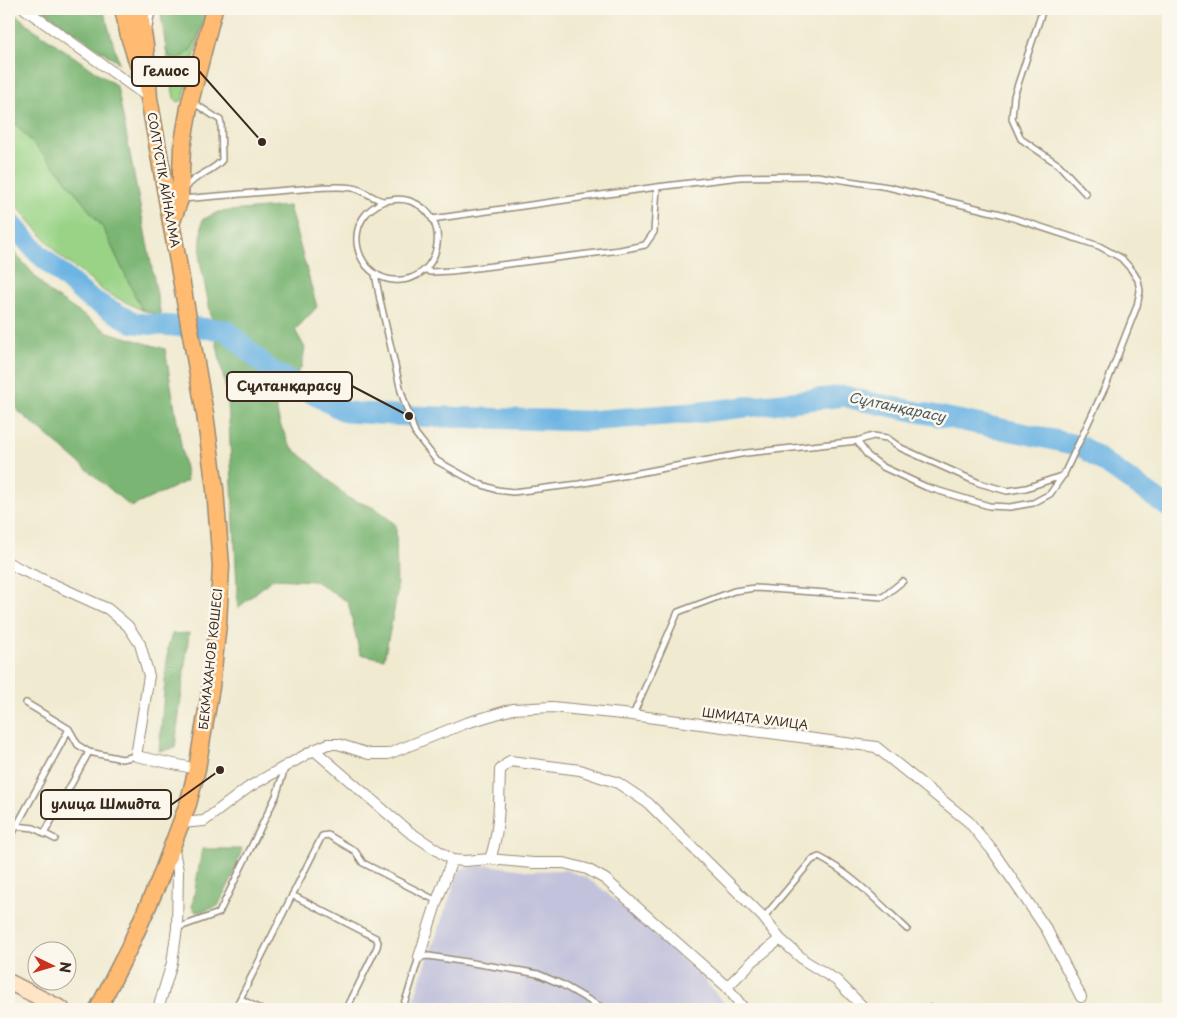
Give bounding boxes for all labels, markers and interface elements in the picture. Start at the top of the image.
callout: Гелиос [132,57,199,86]
text: Гелиос [143,60,190,81]
street label: СОЛТҮСТІК АЙНАЛМА [143,111,185,249]
callout: Сұлтанқарасу [227,372,352,401]
text: Сұлтанқарасу [237,375,341,396]
water label: Сұлтанқарасу [847,386,948,427]
street label: БЕКМАХАНОВ КӨШЕСІ [194,587,226,730]
street label: ШМИДТА УЛИЦА [701,703,809,733]
callout: улица Шмидта [41,790,171,819]
text: улица Шмидта [51,793,161,814]
north arrow [28,940,78,990]
text: N [55,961,76,974]

